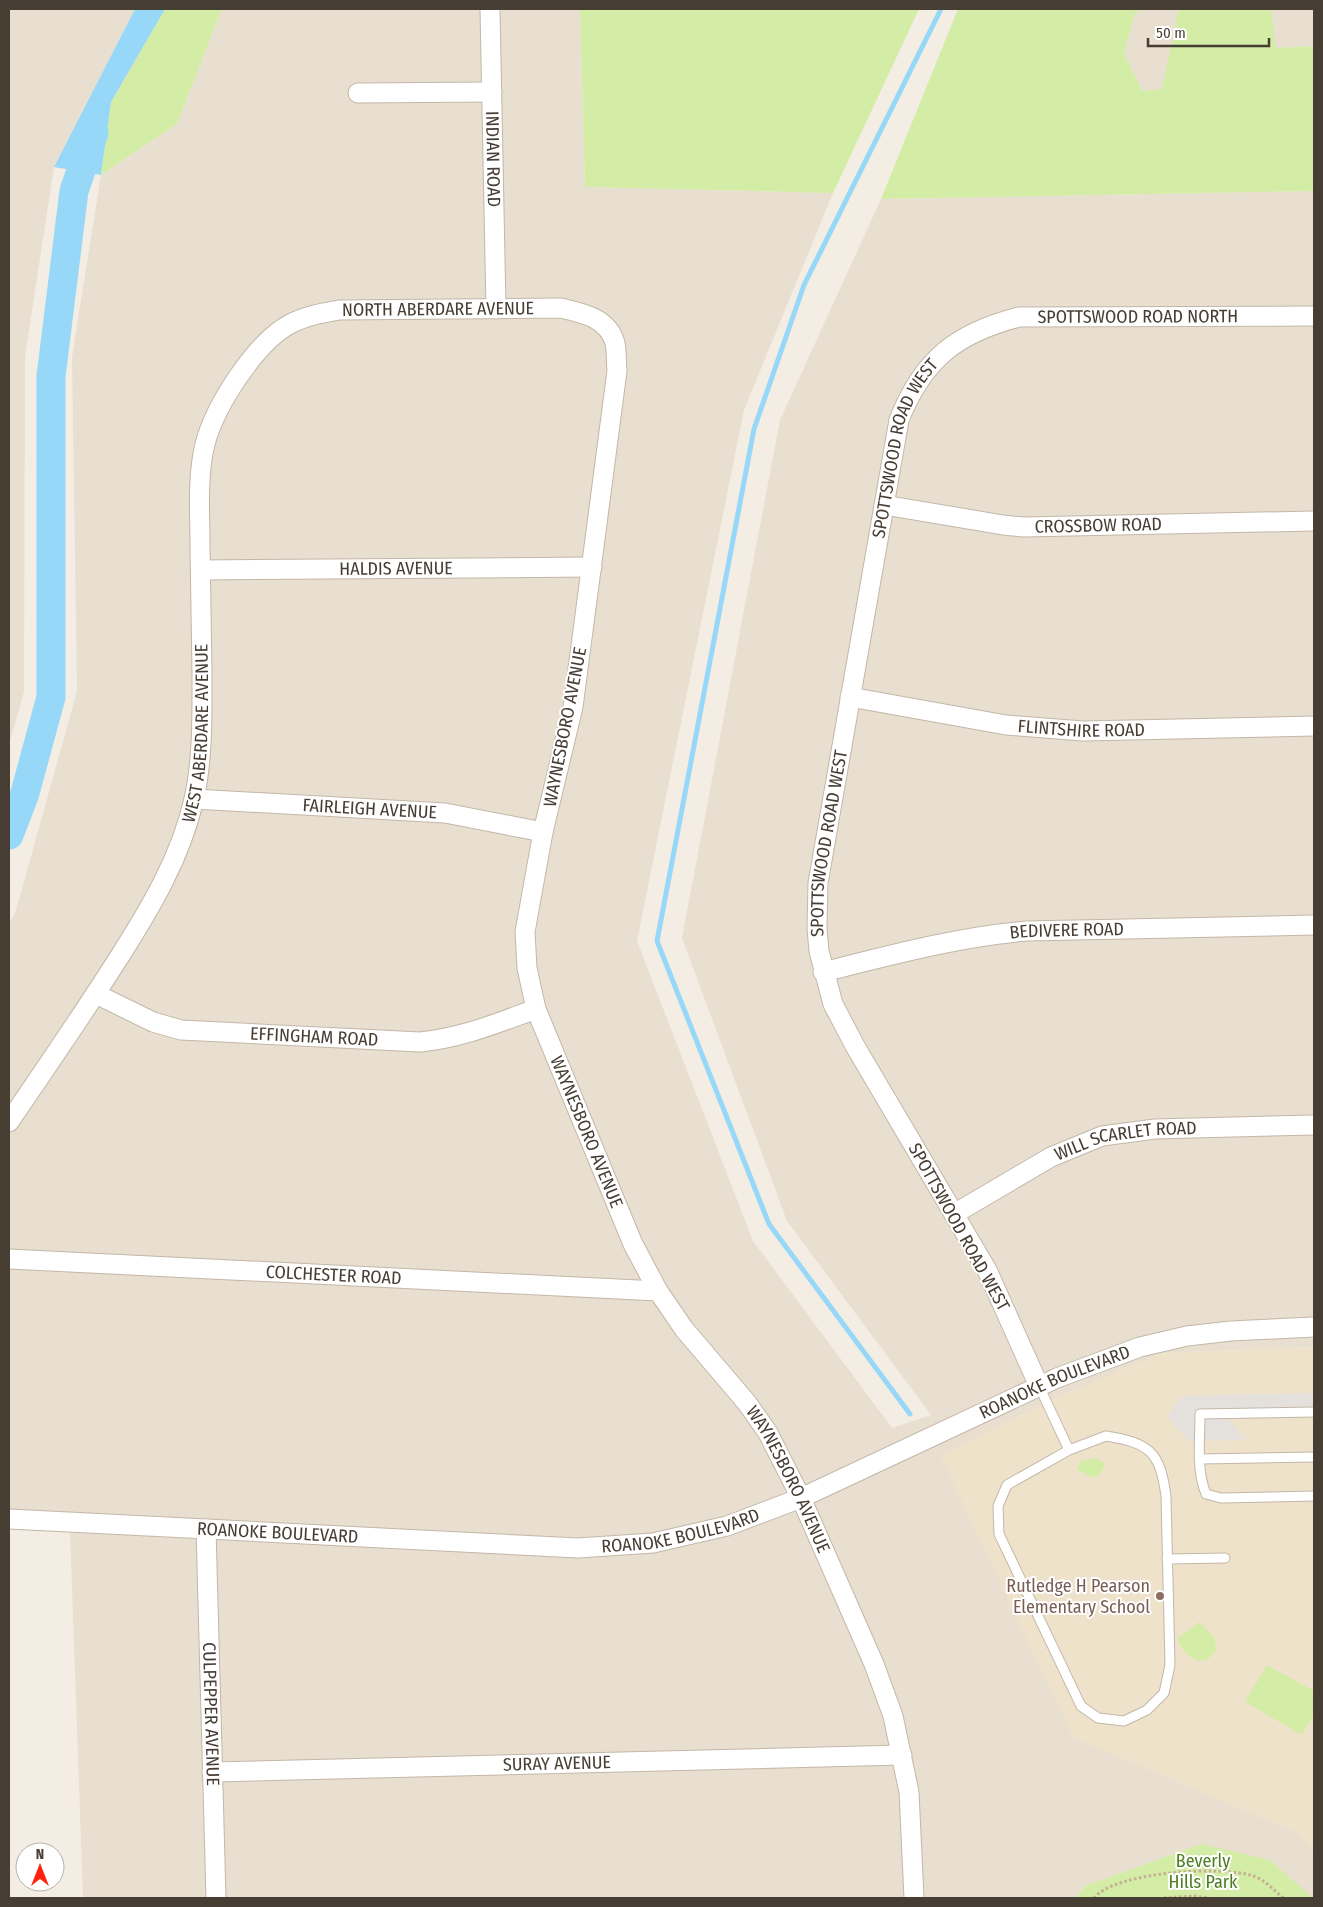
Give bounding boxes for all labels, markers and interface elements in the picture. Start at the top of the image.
scale bar [1148,15,1269,47]
text: 50 m [1156,24,1186,42]
street label: INDIAN ROAD [481,111,505,207]
street label: NORTH ABERDARE AVENUE [342,297,534,321]
street label: SPOTTSWOOD ROAD NORTH [1037,305,1238,328]
street label: SPOTTSWOOD ROAD WEST [868,354,943,540]
street label: CROSSBOW ROAD [1034,513,1162,538]
street label: HALDIS AVENUE [339,557,453,580]
street label: WEST ABERDARE AVENUE [177,644,213,825]
street label: WAYNESBORO AVENUE [539,645,591,809]
street label: FLINTSHIRE ROAD [1017,715,1145,742]
street label: SPOTTSWOOD ROAD WEST [806,748,852,938]
street label: FAIRLEIGH AVENUE [302,794,437,824]
street label: BEDIVERE ROAD [1008,918,1124,944]
street label: EFFINGHAM ROAD [250,1022,379,1051]
street label: WAYNESBORO AVENUE [545,1052,628,1211]
street label: WILL SCARLET ROAD [1051,1117,1197,1165]
street label: SPOTTSWOOD ROAD WEST [904,1139,1015,1315]
street label: COLCHESTER ROAD [265,1261,402,1289]
street label: ROANOKE BOULEVARD [976,1341,1133,1424]
street label: WAYNESBORO AVENUE [741,1401,835,1556]
street label: ROANOKE BOULEVARD [601,1504,763,1557]
street label: ROANOKE BOULEVARD [196,1518,359,1548]
place label: Rutledge H Pearson Elementary School [1006,1575,1150,1618]
marker: Rutledge H Pearson Elementary School [1154,1590,1166,1602]
street label: CULPEPPER AVENUE [198,1642,224,1786]
street label: SURAY AVENUE [503,1751,611,1776]
north arrow [15,1842,65,1892]
text: N [36,1846,44,1863]
park label: Beverly Hills Park [1169,1850,1238,1893]

